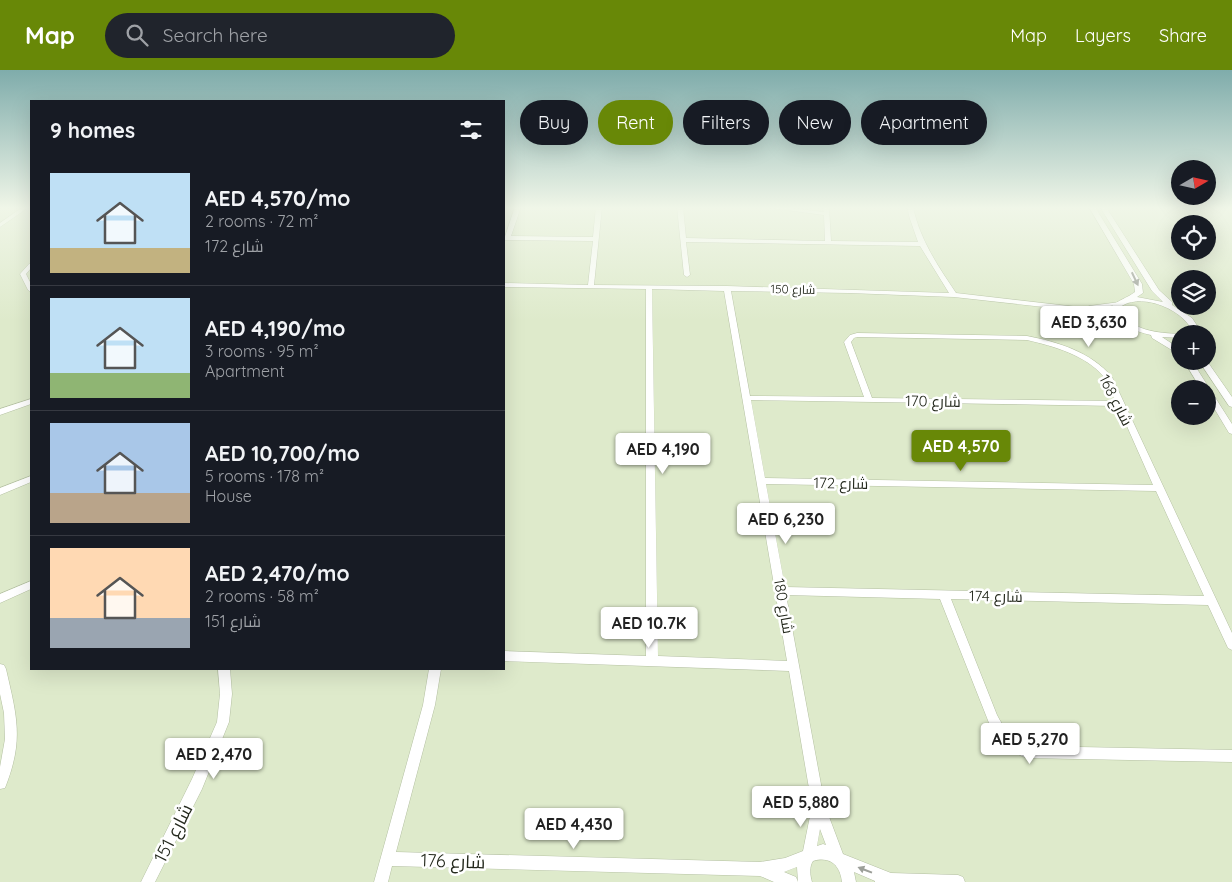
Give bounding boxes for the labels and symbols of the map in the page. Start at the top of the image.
north arrow [1171,160,1216,205]
one-way arrow [1131,272,1139,286]
street label: شارع 150 [771,281,816,298]
pin: AED 3,630 [1032,306,1146,348]
street label: شارع 168 [1093,371,1137,430]
street label: شارع 170 [905,391,961,413]
pin: AED 4,570 [904,430,1018,472]
pin: AED 4,190 [606,432,720,475]
street label: شارع 172 [813,473,869,495]
pin: AED 6,230 [729,502,843,545]
street label: شارع 180 [768,577,798,635]
street label: شارع 174 [969,586,1023,608]
pin: AED 10.7K [592,606,706,649]
pin: AED 5,270 [973,722,1087,765]
pin: AED 2,470 [157,738,271,780]
pin: AED 5,880 [744,786,858,828]
street label: شارع 151 [148,800,198,867]
pin: AED 4,430 [517,808,631,850]
street label: شارع 176 [420,848,486,875]
one-way arrow [858,865,873,873]

